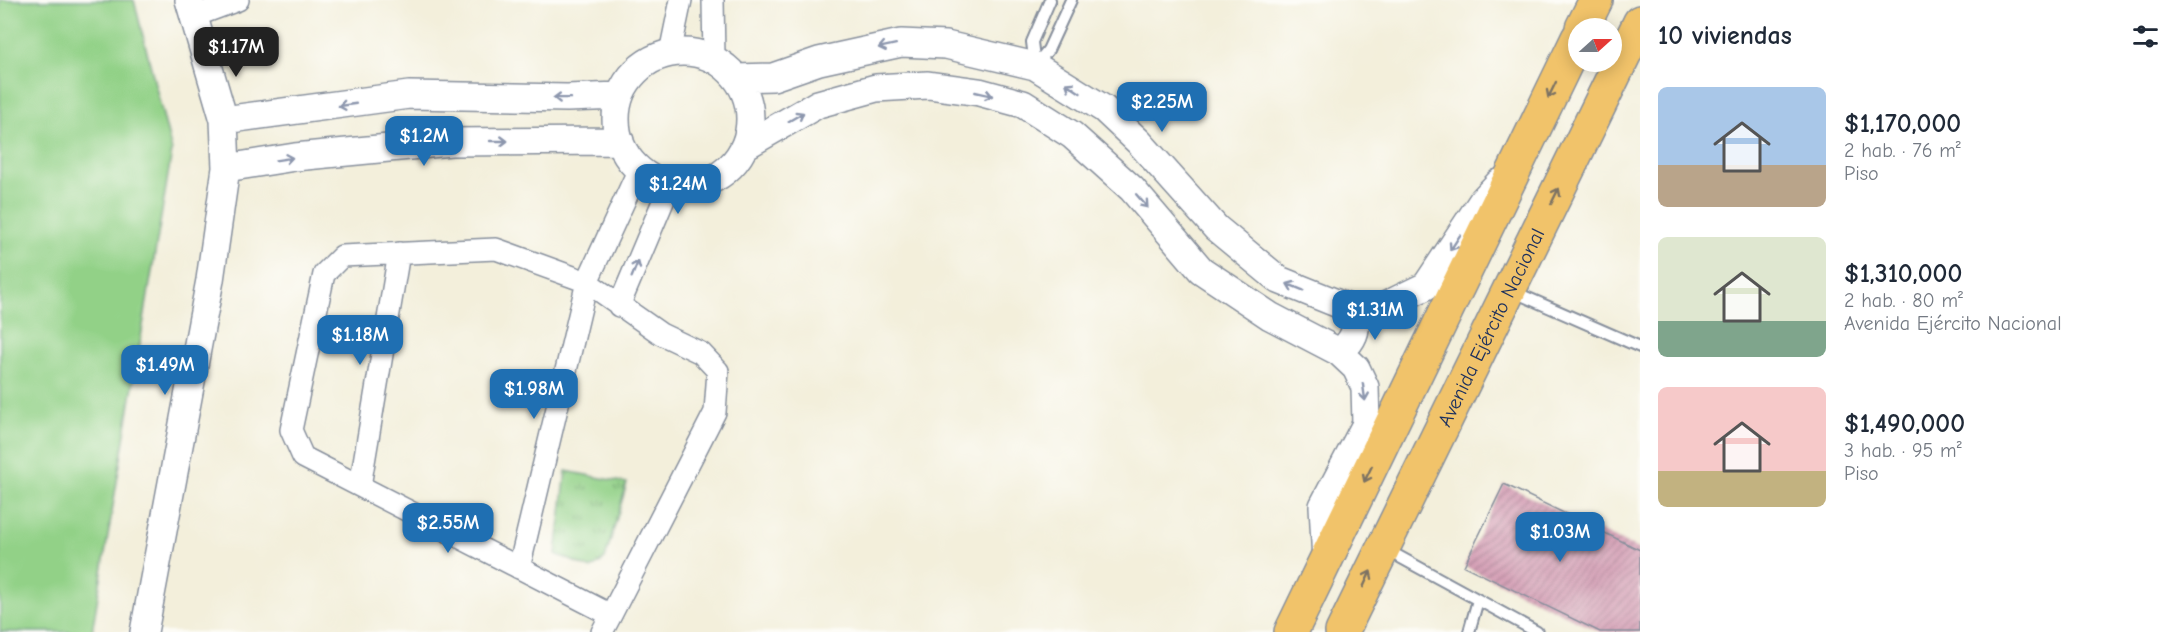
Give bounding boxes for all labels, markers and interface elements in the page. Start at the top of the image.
north arrow [1568,18,1622,72]
map controls [1568,18,1622,72]
icon: filters [2129,20,2162,53]
text: 10 viviendas [1658,21,1792,51]
pin: $1.17M [187,27,285,78]
text: $1.17M [208,35,264,58]
one-way arrow [878,41,897,52]
one-way arrow [1546,81,1558,99]
one-way arrow [1065,82,1082,94]
pin: $2.25M [1113,82,1211,133]
one-way arrow [974,88,993,100]
text: $2.25M [1131,90,1193,113]
one-way arrow [552,92,572,104]
one-way arrow [337,99,357,110]
text: $1,170,000 [1844,109,1961,139]
one-way arrow [787,111,804,123]
icon: home [1706,111,1778,183]
pin: $1.2M [382,116,466,167]
text: $1.2M [399,124,449,147]
one-way arrow [488,135,508,147]
text: 2 hab. · 76 m² [1844,139,1961,162]
one-way arrow [273,153,293,164]
text: Piso [1844,162,1879,185]
pin: $1.24M [629,164,727,215]
text: $1.24M [649,172,707,195]
one-way arrow [1549,188,1561,206]
one-way arrow [1135,193,1149,208]
street label: Avenida Ejército Nacional [1433,225,1549,430]
one-way arrow [1449,234,1461,251]
text: $1,310,000 [1844,259,1962,289]
one-way arrow [630,260,641,278]
icon: home [1706,261,1778,333]
one-way arrow [1287,281,1305,292]
text: 2 hab. · 80 m² [1844,289,1963,312]
pin: $1.31M [1326,290,1424,341]
text: $1.31M [1346,298,1404,321]
text: Avenida Ejército Nacional [1844,312,2062,335]
pin: $1.18M [311,315,409,366]
text: $1.18M [331,323,389,346]
pin: $1.49M [116,345,214,396]
text: $1.49M [135,353,195,376]
pin: $1.98M [485,369,583,420]
text: $1.98M [504,377,564,400]
one-way arrow [1359,381,1370,401]
text: $1,490,000 [1844,409,1965,439]
icon: home [1706,411,1778,483]
text: 3 hab. · 95 m² [1844,439,1962,462]
text: Piso [1844,462,1879,485]
one-way arrow [1361,465,1373,483]
pin: $2.55M [399,503,497,554]
text: $2.55M [417,511,479,534]
pin: $1.03M [1511,512,1609,563]
text: $1.03M [1530,520,1590,543]
one-way arrow [1362,571,1374,589]

